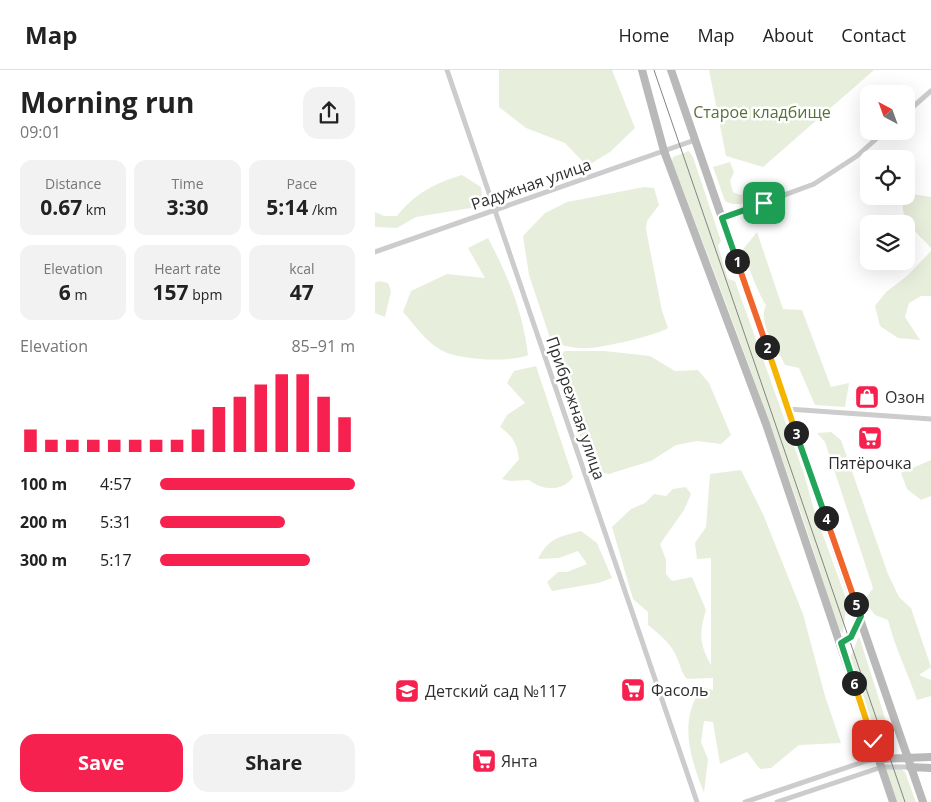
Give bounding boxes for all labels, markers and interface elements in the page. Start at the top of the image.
text: Map [25,18,77,51]
text: Home [619,23,669,47]
text: Map [697,23,735,47]
text: About [763,23,813,47]
text: Contact [841,23,906,47]
text: Morning run [20,83,194,121]
north arrow [860,85,915,140]
map controls [860,85,915,270]
button: share [303,87,355,139]
park label: Старое кладбище [693,101,831,123]
text: 09:01 [20,121,61,143]
button: locate [860,150,915,205]
street label: Радужная улица [468,153,594,215]
text: Distance [45,174,101,193]
text: Time [171,174,204,193]
text: Pace [286,174,317,193]
pin [743,182,785,224]
icon: arrive [750,189,778,217]
text: 0.67 [40,193,82,221]
text: 3:30 [166,193,209,221]
text: 5:14 [266,193,308,221]
text: km [82,200,106,219]
text: /km [308,200,337,219]
button: layers [860,215,915,270]
pin: 1 [725,248,749,274]
text: 1 [733,252,742,271]
text: Elevation [43,259,103,278]
text: Heart rate [154,259,221,278]
text: kcal [289,259,315,278]
text: 6 [59,278,71,306]
text: 157 [153,278,189,306]
text: 47 [290,278,314,306]
text: m [71,285,87,304]
text: bpm [189,285,222,304]
street label: Прибрежная улица [541,334,611,482]
pin: 2 [755,334,779,360]
text: Elevation [20,335,88,357]
text: 85–91 m [291,335,355,357]
text: 2 [763,338,772,357]
shop icon: Озон [854,384,880,410]
place label: Озон [885,386,925,408]
pin: 3 [783,420,809,446]
text: 3 [792,424,801,443]
supermarket icon: Пятёрочка [857,425,883,451]
place label: Пятёрочка [828,452,912,474]
text: 100 m [20,473,67,495]
text: 4:57 [100,473,132,495]
pin: 4 [813,506,839,530]
text: 4 [822,509,831,528]
text: 200 m [20,511,67,533]
text: 5:31 [100,511,132,533]
text: 300 m [20,549,67,571]
text: 5:17 [100,549,132,571]
pin: 5 [843,592,869,616]
text: 5 [852,595,861,614]
pin: 6 [841,670,867,696]
text: 6 [850,674,859,693]
supermarket icon: Фасоль [620,677,646,703]
school or university icon: Детский сад №117 [394,678,420,704]
place label: Фасоль [651,679,709,701]
place label: Детский сад №117 [425,680,567,702]
pin [852,720,894,762]
icon: check [859,727,887,755]
button: Save [20,734,183,792]
button: Share [193,734,355,792]
supermarket icon: Янта [471,748,497,774]
place label: Янта [501,750,538,772]

